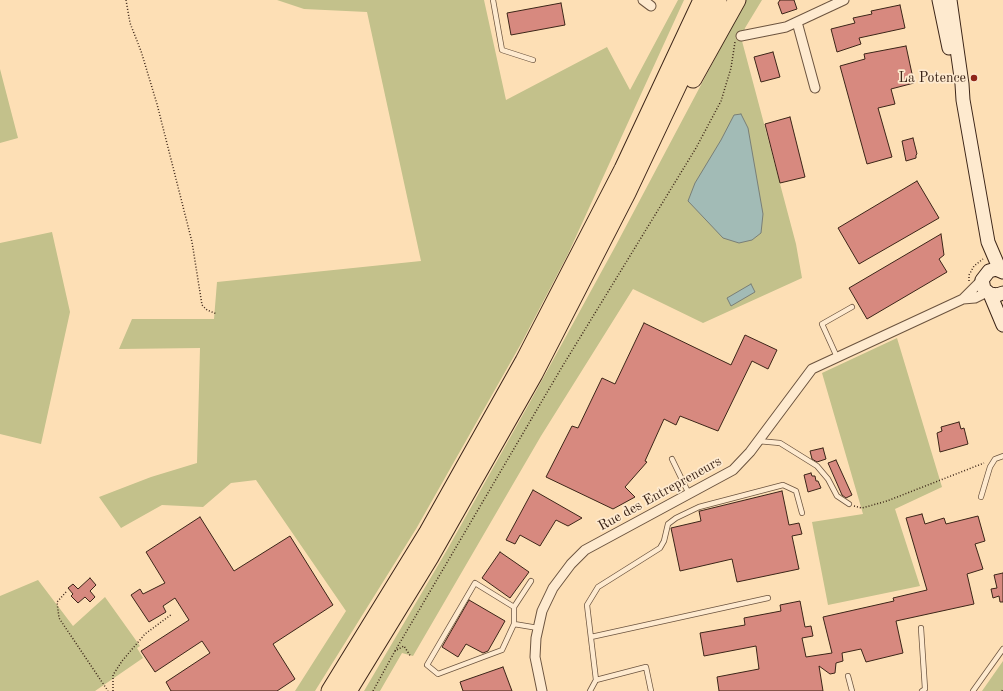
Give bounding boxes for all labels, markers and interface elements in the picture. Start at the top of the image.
place label: La Potence [899,70,966,86]
marker: La Potence [969,73,979,83]
street label: Rue des Entrepreneurs [595,453,725,535]

